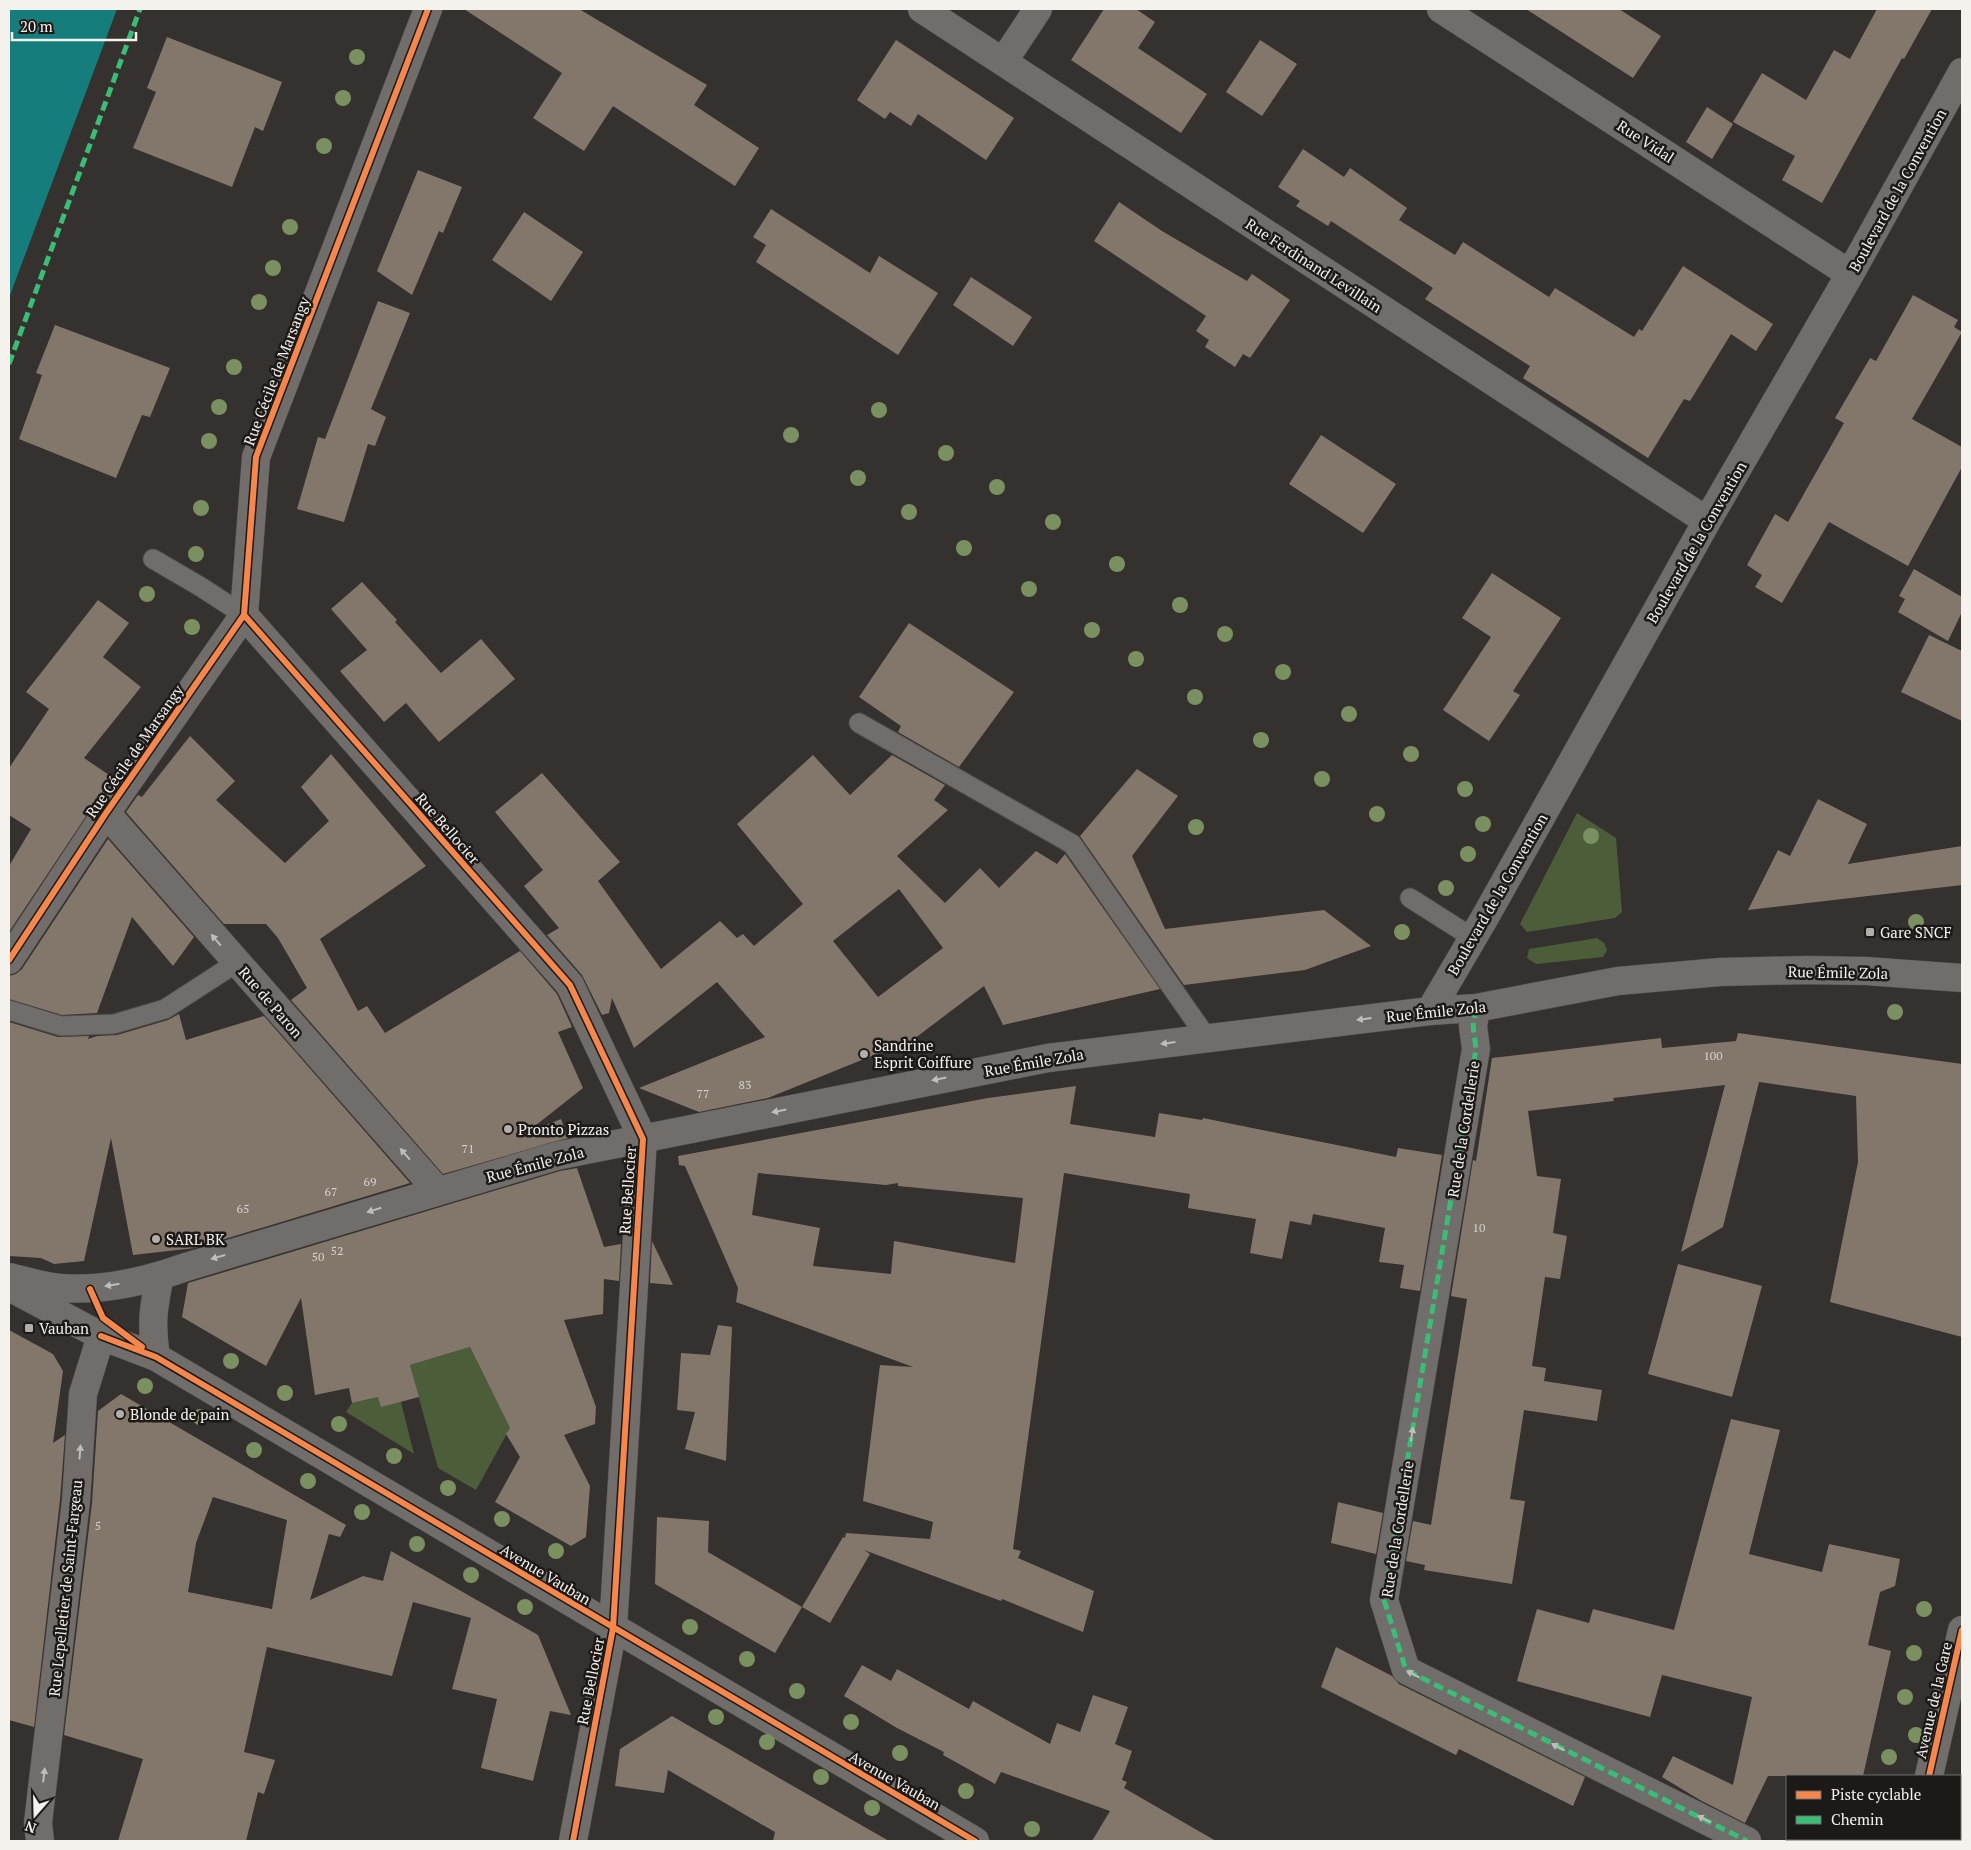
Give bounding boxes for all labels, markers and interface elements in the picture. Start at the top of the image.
scale bar [12,10,136,42]
text: 20 m [20,16,53,36]
street label: Boulevard de la Convention [1844,105,1950,275]
street label: Rue Vidal [1614,115,1678,167]
street label: Rue Ferdinand Levillain [1242,213,1386,317]
street label: Rue Cécile de Marsangy [238,293,314,448]
street label: Boulevard de la Convention [1641,457,1751,627]
street label: Rue Cécile de Marsangy [81,680,188,821]
street label: Rue Bellocier [411,788,485,868]
street label: Boulevard de la Convention [1442,809,1552,979]
place label: Gare SNCF [1880,922,1952,942]
marker: Gare SNCF [1864,926,1876,938]
one-way arrow [211,933,222,946]
street label: Rue Émile Zola [1788,961,1889,983]
street label: Rue de Paron [234,962,308,1042]
street label: Rue Émile Zola [1385,996,1487,1026]
one-way arrow [1356,1015,1372,1023]
place label: Sandrine Esprit Coiffure [874,1035,972,1072]
one-way arrow [1160,1039,1176,1047]
street label: Rue Émile Zola [983,1043,1086,1081]
marker: Sandrine Esprit Coiffure [858,1048,870,1060]
house number: 100 [1703,1048,1723,1063]
street label: Rue de la Cordellerie [1442,1059,1484,1199]
one-way arrow [930,1076,946,1084]
house number: 83 [739,1077,751,1092]
house number: 77 [697,1086,709,1101]
one-way arrow [771,1108,787,1116]
place label: Pronto Pizzas [518,1119,609,1139]
marker: Pronto Pizzas [502,1123,514,1135]
house number: 71 [462,1141,474,1156]
street label: Rue Émile Zola [484,1141,586,1187]
street label: Rue Bellocier [614,1145,640,1235]
one-way arrow [399,1147,410,1160]
house number: 69 [364,1174,376,1189]
house number: 67 [325,1184,337,1199]
house number: 65 [237,1201,249,1216]
one-way arrow [366,1206,381,1214]
house number: 10 [1473,1220,1485,1235]
place label: SARL BK [166,1229,225,1249]
marker: SARL BK [150,1233,162,1245]
house number: 52 [331,1243,343,1258]
house number: 50 [312,1249,324,1264]
one-way arrow [211,1254,226,1262]
one-way arrow [104,1282,120,1290]
place label: Vauban [39,1318,89,1338]
marker: Vauban [23,1322,35,1334]
place label: Blonde de pain [130,1404,230,1424]
marker: Blonde de pain [114,1408,126,1420]
one-way arrow [1408,1426,1416,1442]
one-way arrow [76,1444,84,1460]
street label: Rue de la Cordellerie [1376,1459,1418,1599]
street label: Rue Lepelletier de Saint-Fargeau [44,1478,86,1697]
house number: 5 [95,1518,101,1533]
street label: Avenue Vauban [497,1539,595,1609]
street label: Rue Bellocier [572,1636,608,1726]
street label: Avenue de la Gare [1910,1640,1956,1760]
one-way arrow [1406,1670,1420,1678]
one-way arrow [1551,1743,1566,1751]
street label: Avenue Vauban [846,1746,944,1814]
one-way arrow [40,1767,48,1783]
legend [1786,1775,1961,1840]
text: Piste cyclable [1831,1784,1921,1804]
north arrow [10,1790,60,1840]
text: Chemin [1831,1809,1883,1829]
one-way arrow [1696,1815,1711,1824]
text: N [22,1817,39,1838]

